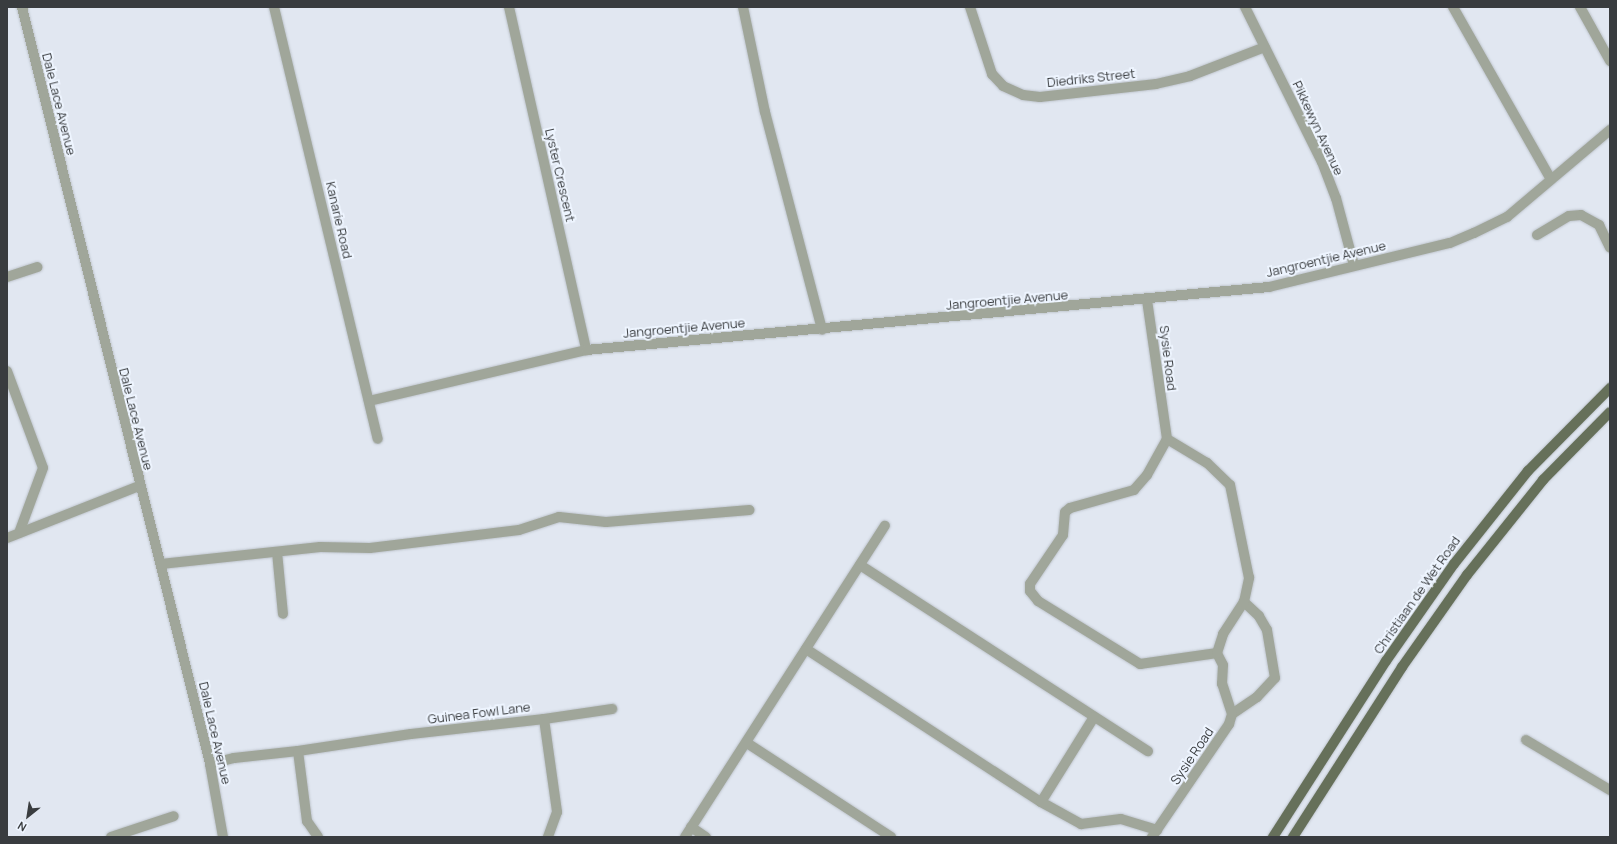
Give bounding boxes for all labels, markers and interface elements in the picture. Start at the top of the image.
street label: Dale Lace Avenue [39,51,79,157]
street label: Diedriks Street [1046,66,1136,90]
street label: Pikkewyn Avenue [1289,78,1347,178]
street label: Lyster Crescent [542,127,578,223]
street label: Kanarie Road [323,180,355,260]
street label: Jangroentjie Avenue [1265,238,1387,280]
street label: Jangroentjie Avenue [945,287,1069,313]
street label: Jangroentjie Avenue [622,315,746,341]
street label: Sysie Road [1156,324,1180,392]
street label: Dale Lace Avenue [116,366,156,472]
street label: Christiaan de Wet Road [1370,533,1464,657]
street label: Dale Lace Avenue [196,680,234,786]
street label: Guinea Fowl Lane [427,699,531,727]
street label: Sysie Road [1167,724,1217,788]
north arrow [8,796,48,836]
text: N [15,818,29,835]

